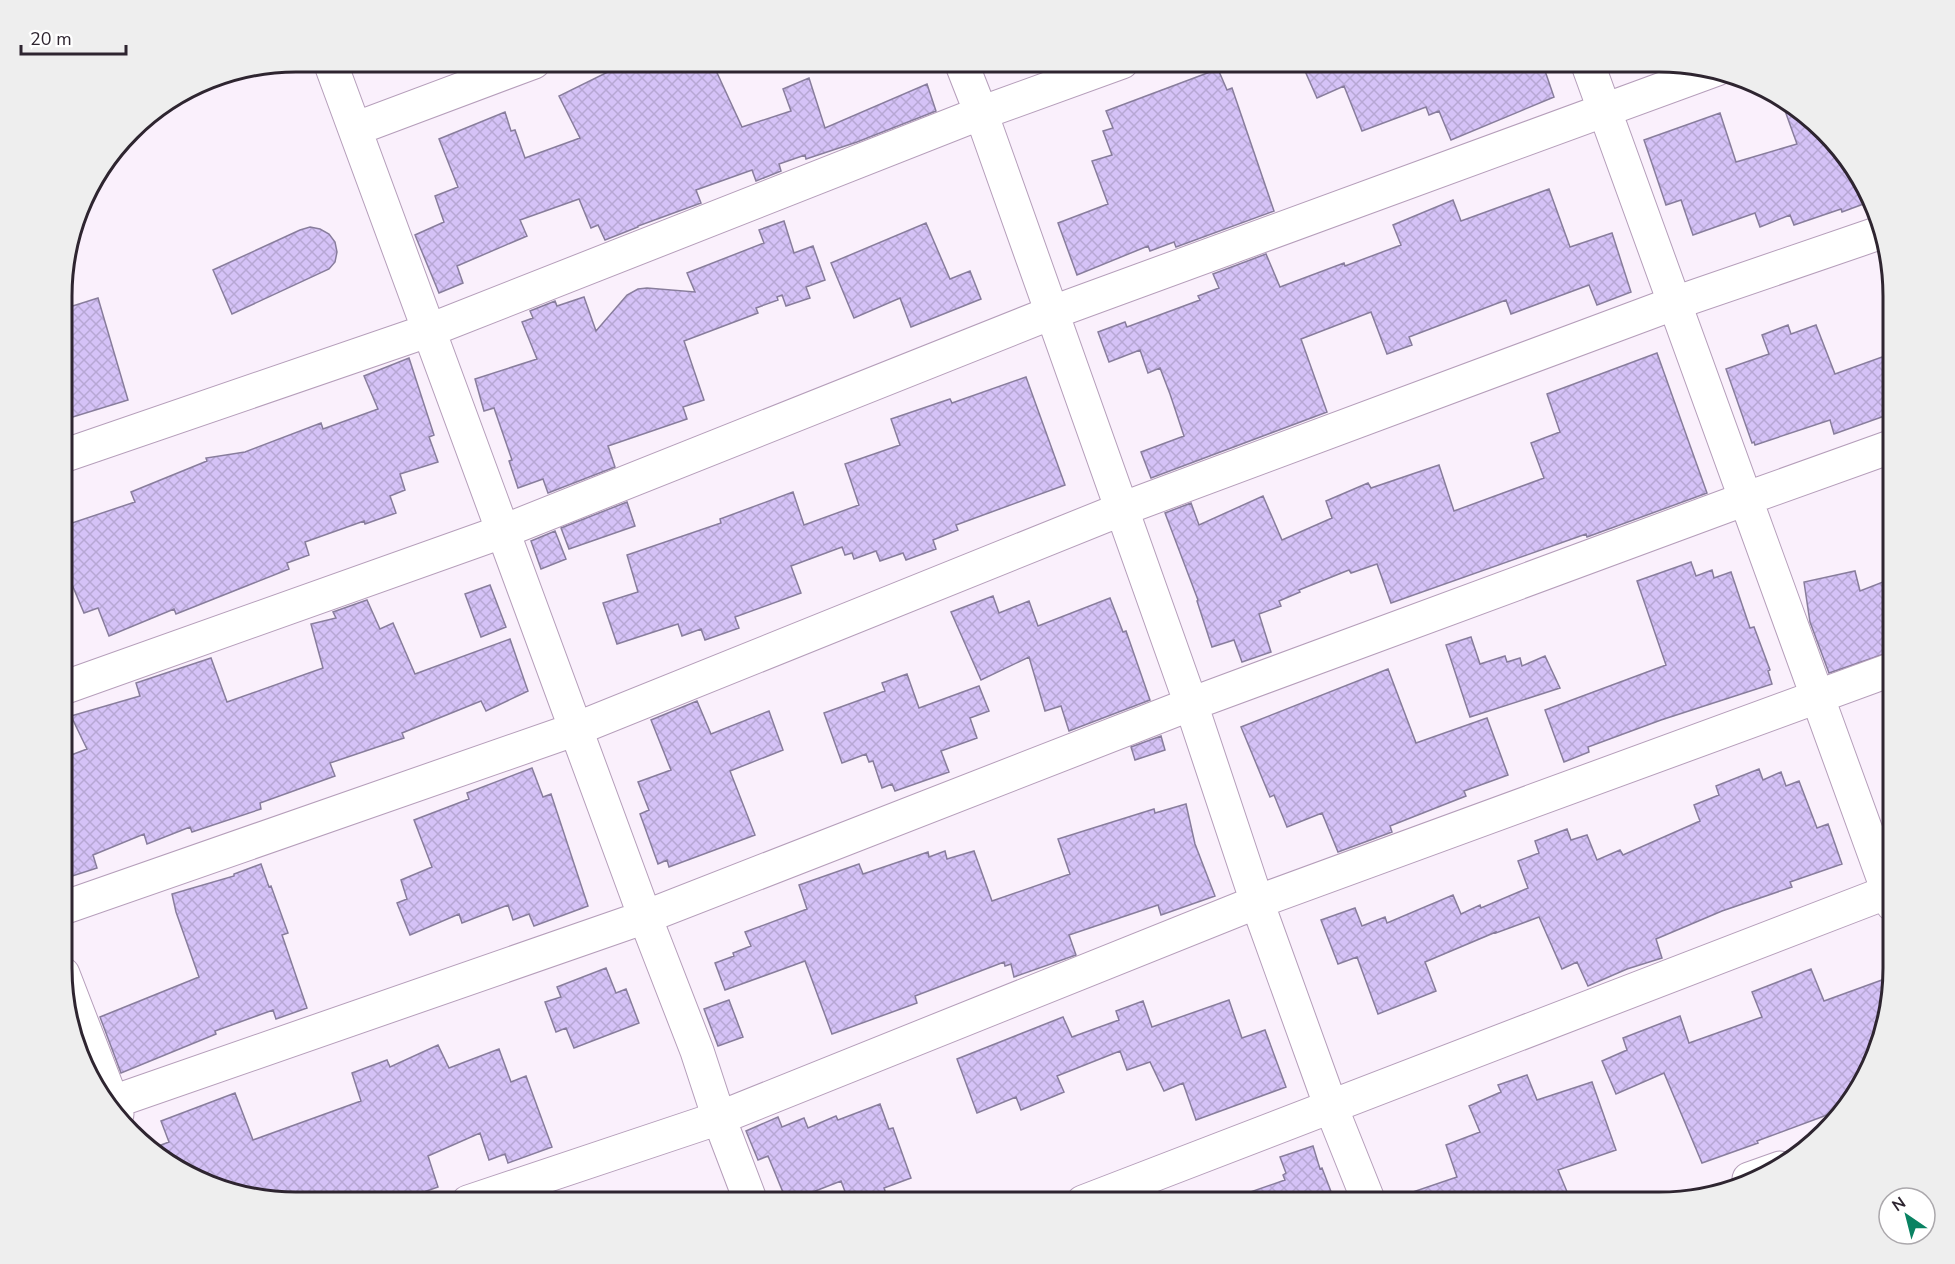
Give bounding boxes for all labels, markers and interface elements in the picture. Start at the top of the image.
scale bar [21,18,126,56]
text: 20 m [30,27,72,51]
north arrow [1877,1186,1937,1246]
text: N [1888,1192,1910,1217]

